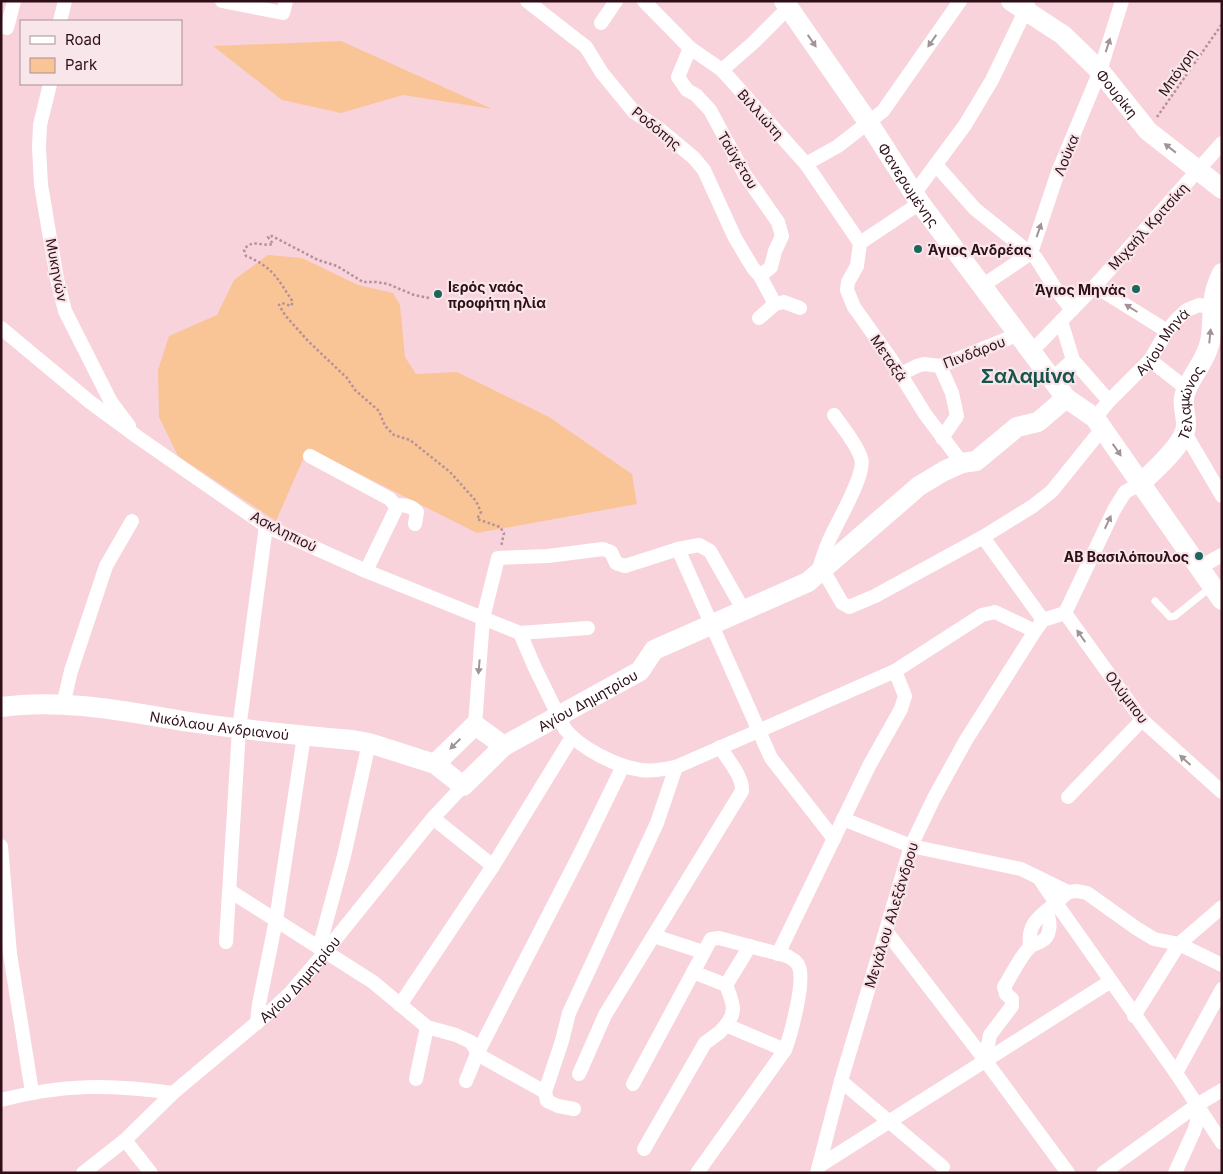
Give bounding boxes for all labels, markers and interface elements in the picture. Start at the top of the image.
legend [20,20,182,85]
text: Road [65,30,101,49]
one-way arrow [807,34,817,48]
one-way arrow [927,34,937,48]
one-way arrow [1105,37,1113,52]
street label: Μπόγρη [1154,45,1200,99]
text: Park [65,55,98,74]
street label: Φουρίκη [1093,65,1142,121]
street label: Βιλλιώτη [734,86,788,142]
street label: Ροδόπης [629,103,685,153]
street label: Ταϋγέτου [714,128,762,192]
street label: Λούκα [1050,132,1082,178]
street label: Φανερωμένης [875,139,943,230]
one-way arrow [1164,143,1177,154]
street label: Μιχαήλ Κριτσίκη [1104,179,1192,273]
one-way arrow [1036,222,1043,237]
street label: Μυκηνών [43,237,71,303]
place label: Άγιος Ανδρέας [928,241,1032,258]
marker: Άγιος Ανδρέας [912,243,924,255]
place label: Ιερός ναός προφήτη ηλία [448,278,546,311]
place label: Άγιος Μηνάς [1035,281,1126,298]
marker: Άγιος Μηνάς [1130,283,1142,295]
marker: Ιερός ναός προφήτη ηλία [432,288,444,300]
one-way arrow [1124,304,1138,313]
street label: Αγίου Μηνά [1131,304,1192,379]
one-way arrow [1206,328,1214,344]
street label: Μεταξά [867,331,911,385]
street label: Πινδάρου [941,332,1007,372]
street label: Τελαμώνος [1174,362,1207,443]
district label: Σαλαμίνα [981,365,1075,388]
one-way arrow [1112,443,1122,457]
street label: Ασκληπιού [248,507,320,555]
one-way arrow [1105,515,1113,529]
place label: ΑΒ Βασιλόπουλος [1064,548,1189,565]
marker: ΑΒ Βασιλόπουλος [1193,550,1205,562]
one-way arrow [1076,629,1086,642]
one-way arrow [475,659,483,675]
street label: Αγίου Δημητρίου [534,666,640,734]
street label: Ολύμπου [1102,667,1152,727]
street label: Νικόλαου Ανδριανού [149,707,290,743]
one-way arrow [449,738,461,750]
one-way arrow [1178,754,1191,765]
street label: Μεγάλου Αλεξάνδρου [861,840,921,990]
street label: Αγίου Δημητρίου [255,932,343,1026]

